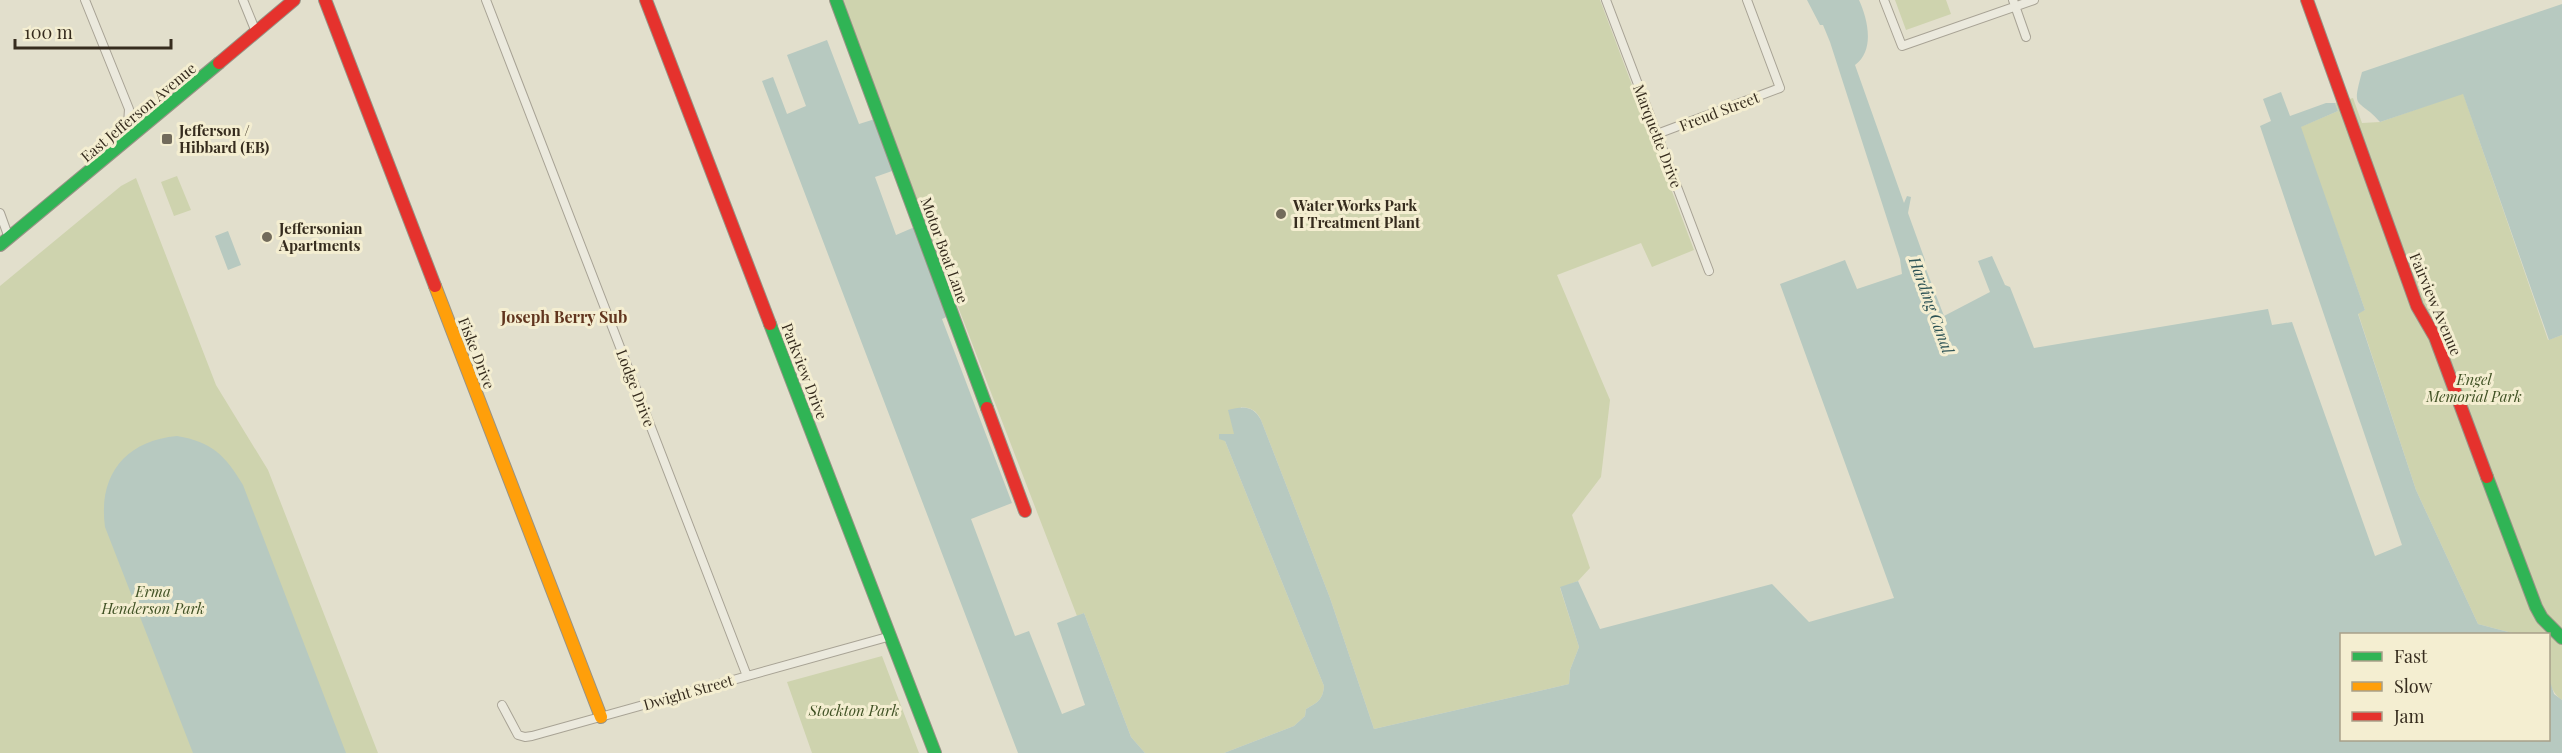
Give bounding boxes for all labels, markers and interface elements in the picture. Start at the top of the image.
scale bar [15,12,171,50]
text: 100 m [24,20,73,44]
street label: East Jefferson Avenue [76,58,200,166]
street label: Marquette Drive [1629,81,1687,191]
street label: Freud Street [1676,86,1762,135]
place label: Jefferson / Hibbard (EB) [178,120,270,157]
marker: Jefferson / Hibbard (EB) [160,132,174,146]
street label: Motor Boat Lane [917,194,973,306]
place label: Water Works Park II Treatment Plant [1292,195,1421,232]
marker: Water Works Park II Treatment Plant [1274,207,1288,221]
place label: Jeffersonian Apartments [278,218,363,255]
marker: Jeffersonian Apartments [260,230,274,244]
street label: Fairview Avenue [2405,249,2467,359]
water label: Harding Canal [1904,253,1959,357]
district label: Joseph Berry Sub [500,306,627,327]
street label: Fiske Drive [454,314,500,392]
street label: Parkview Drive [777,320,833,422]
street label: Lodge Drive [612,346,660,430]
park label: Engel Memorial Park [2425,369,2522,406]
park label: Erma Henderson Park [100,581,205,618]
legend [2340,633,2550,741]
text: Fast [2394,644,2428,668]
street label: Dwight Street [641,669,736,714]
text: Slow [2394,674,2432,698]
park label: Stockton Park [808,700,899,720]
text: Jam [2393,704,2424,728]

